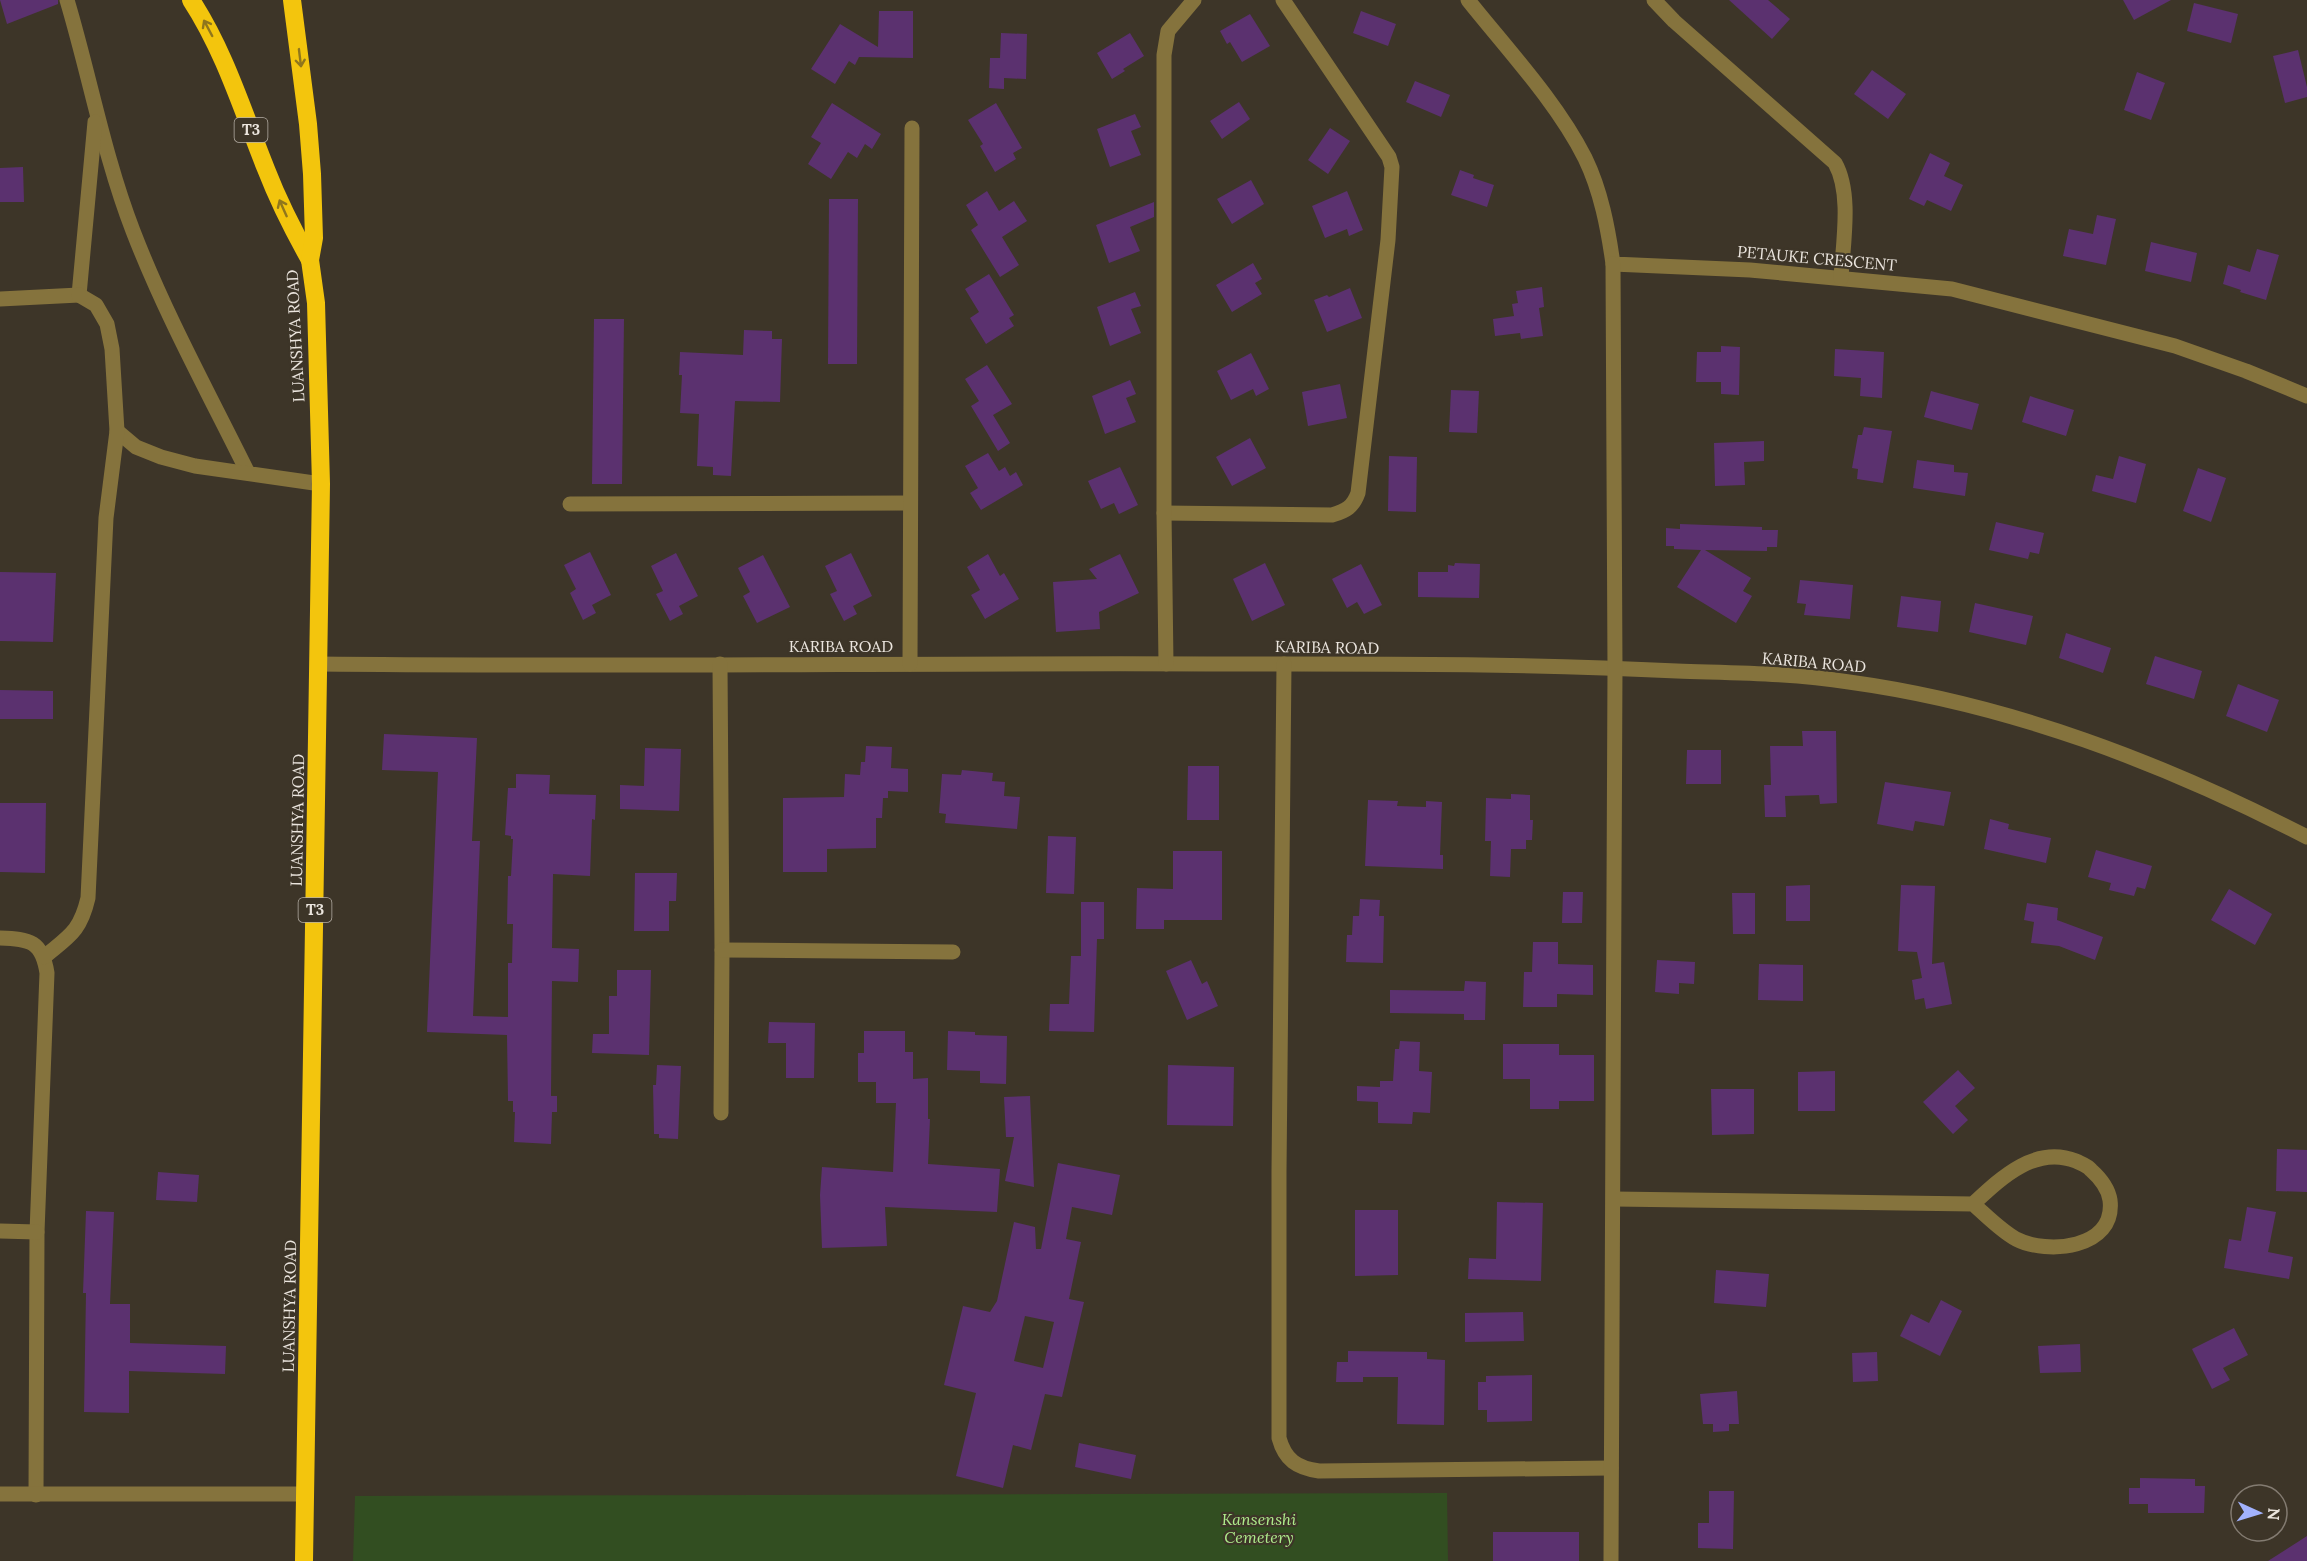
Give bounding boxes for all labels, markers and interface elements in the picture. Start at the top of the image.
one-way arrow [201,20,213,38]
one-way arrow [294,48,305,67]
road number: T3 [234,118,268,142]
one-way arrow [277,199,288,218]
street label: PETAUKE CRESCENT [1736,241,1898,275]
street label: LUANSHYA ROAD [282,269,308,403]
street label: KARIBA ROAD [789,636,893,656]
street label: KARIBA ROAD [1275,636,1380,658]
street label: KARIBA ROAD [1761,647,1867,677]
street label: LUANSHYA ROAD [286,753,308,887]
road number: T3 [298,898,332,922]
street label: LUANSHYA ROAD [278,1239,300,1373]
north arrow [2229,1483,2289,1543]
text: N [2264,1507,2284,1521]
park label: Kansenshi Cemetery [1222,1509,1296,1547]

